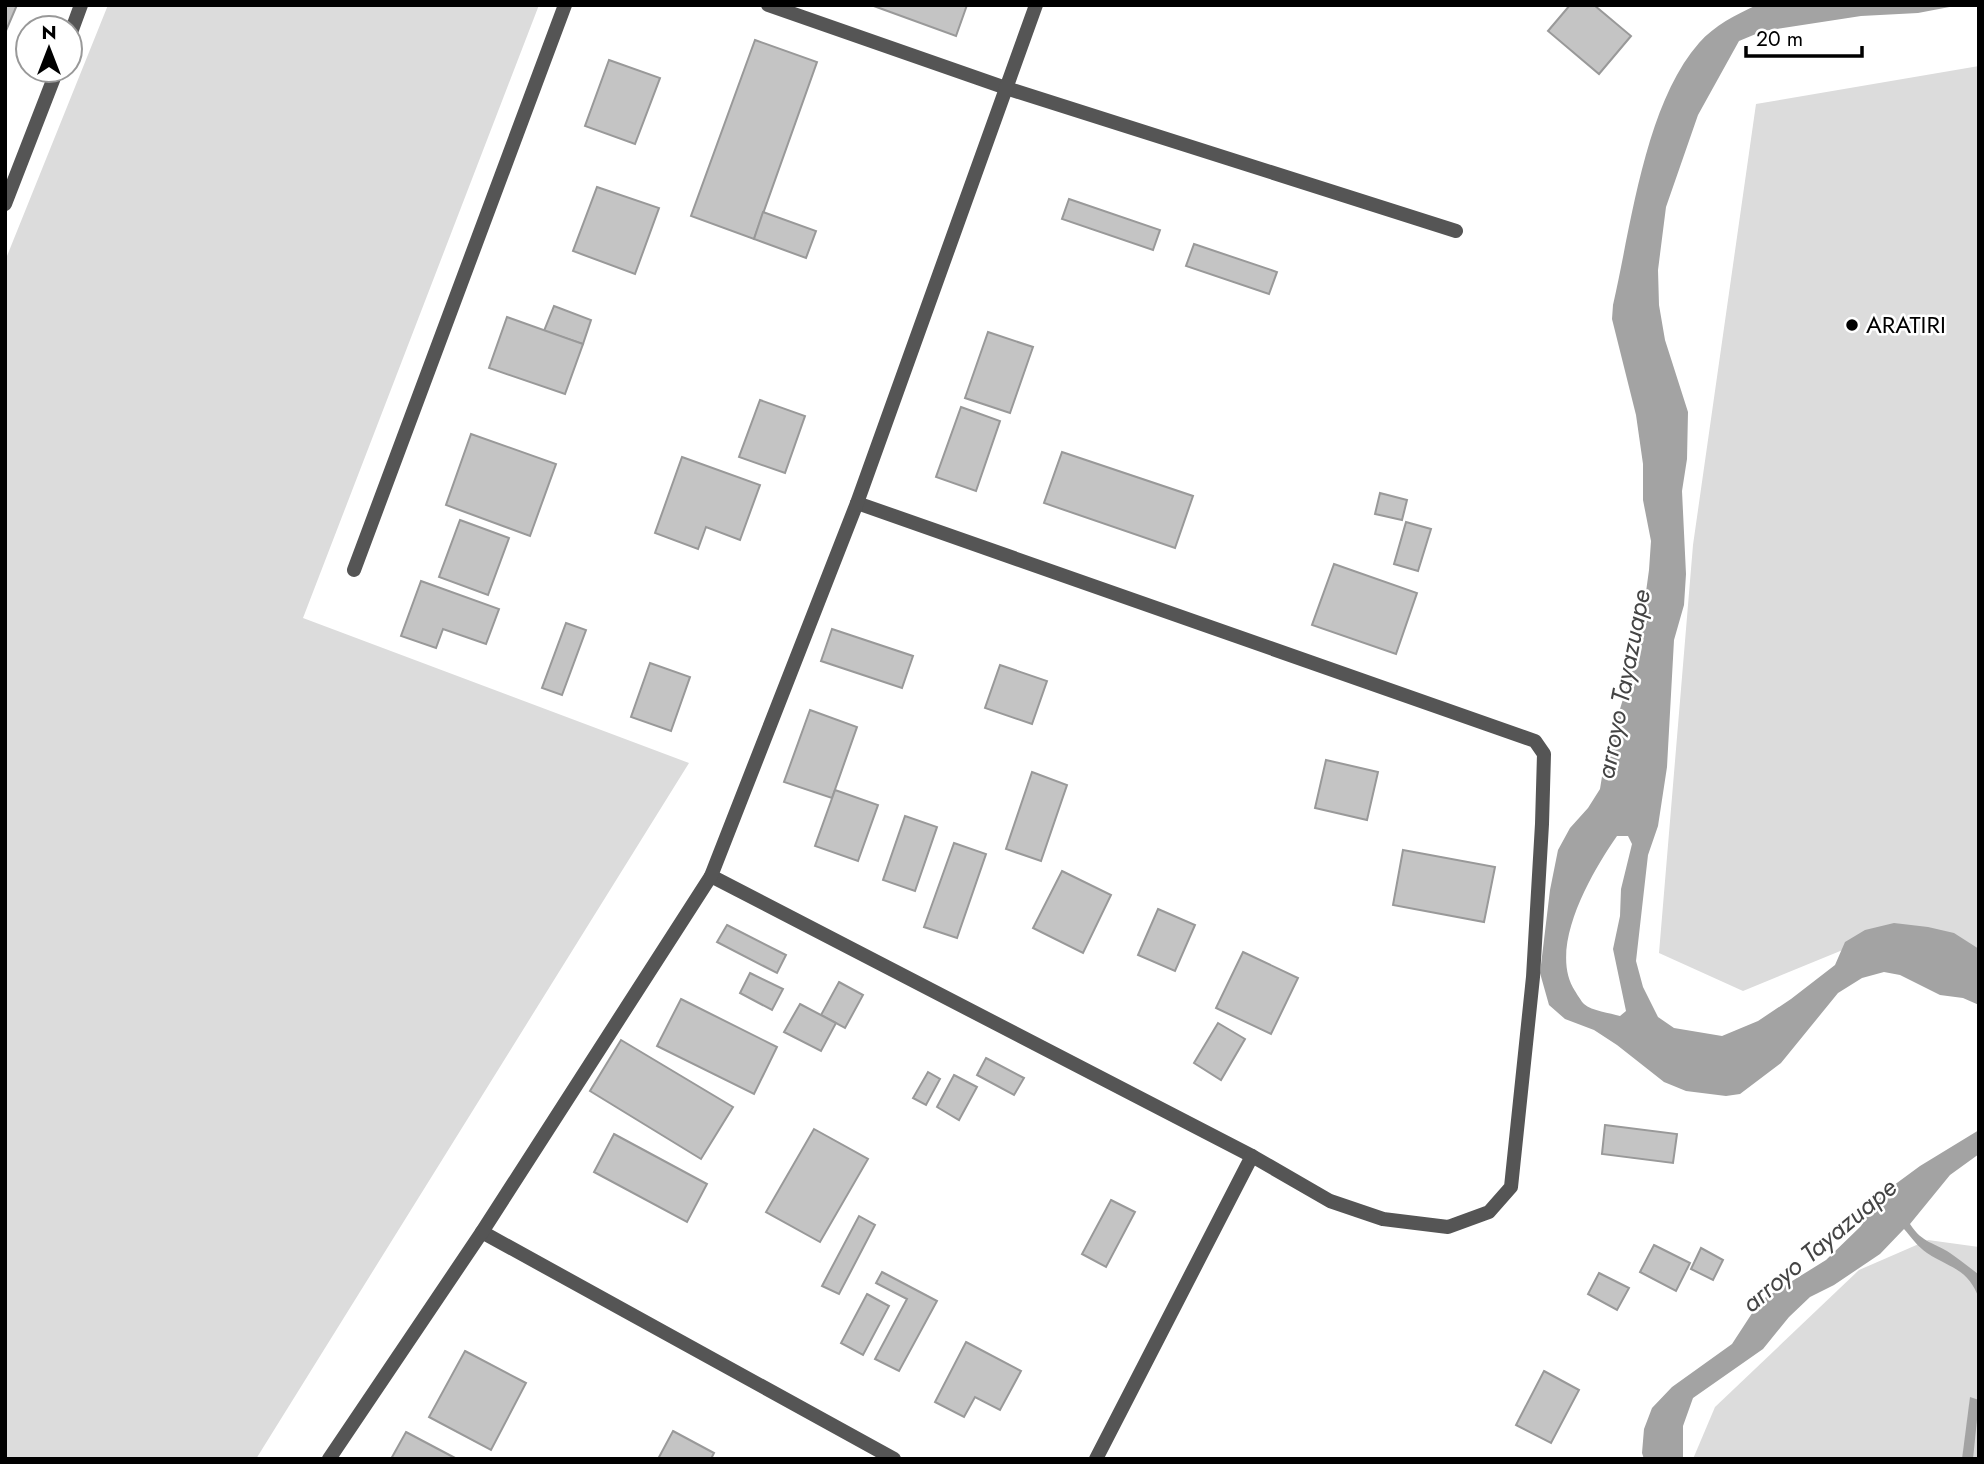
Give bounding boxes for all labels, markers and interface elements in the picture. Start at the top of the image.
north arrow [14,14,84,84]
scale bar [1746,14,1862,58]
text: N [41,19,57,46]
text: 20 m [1756,24,1803,54]
place label: ARATIRI [1866,307,1946,342]
marker: ARATIRI [1844,317,1860,333]
water label: arroyo Tayazuape [1586,586,1660,782]
water label: arroyo Tayazuape [1733,1169,1905,1321]

